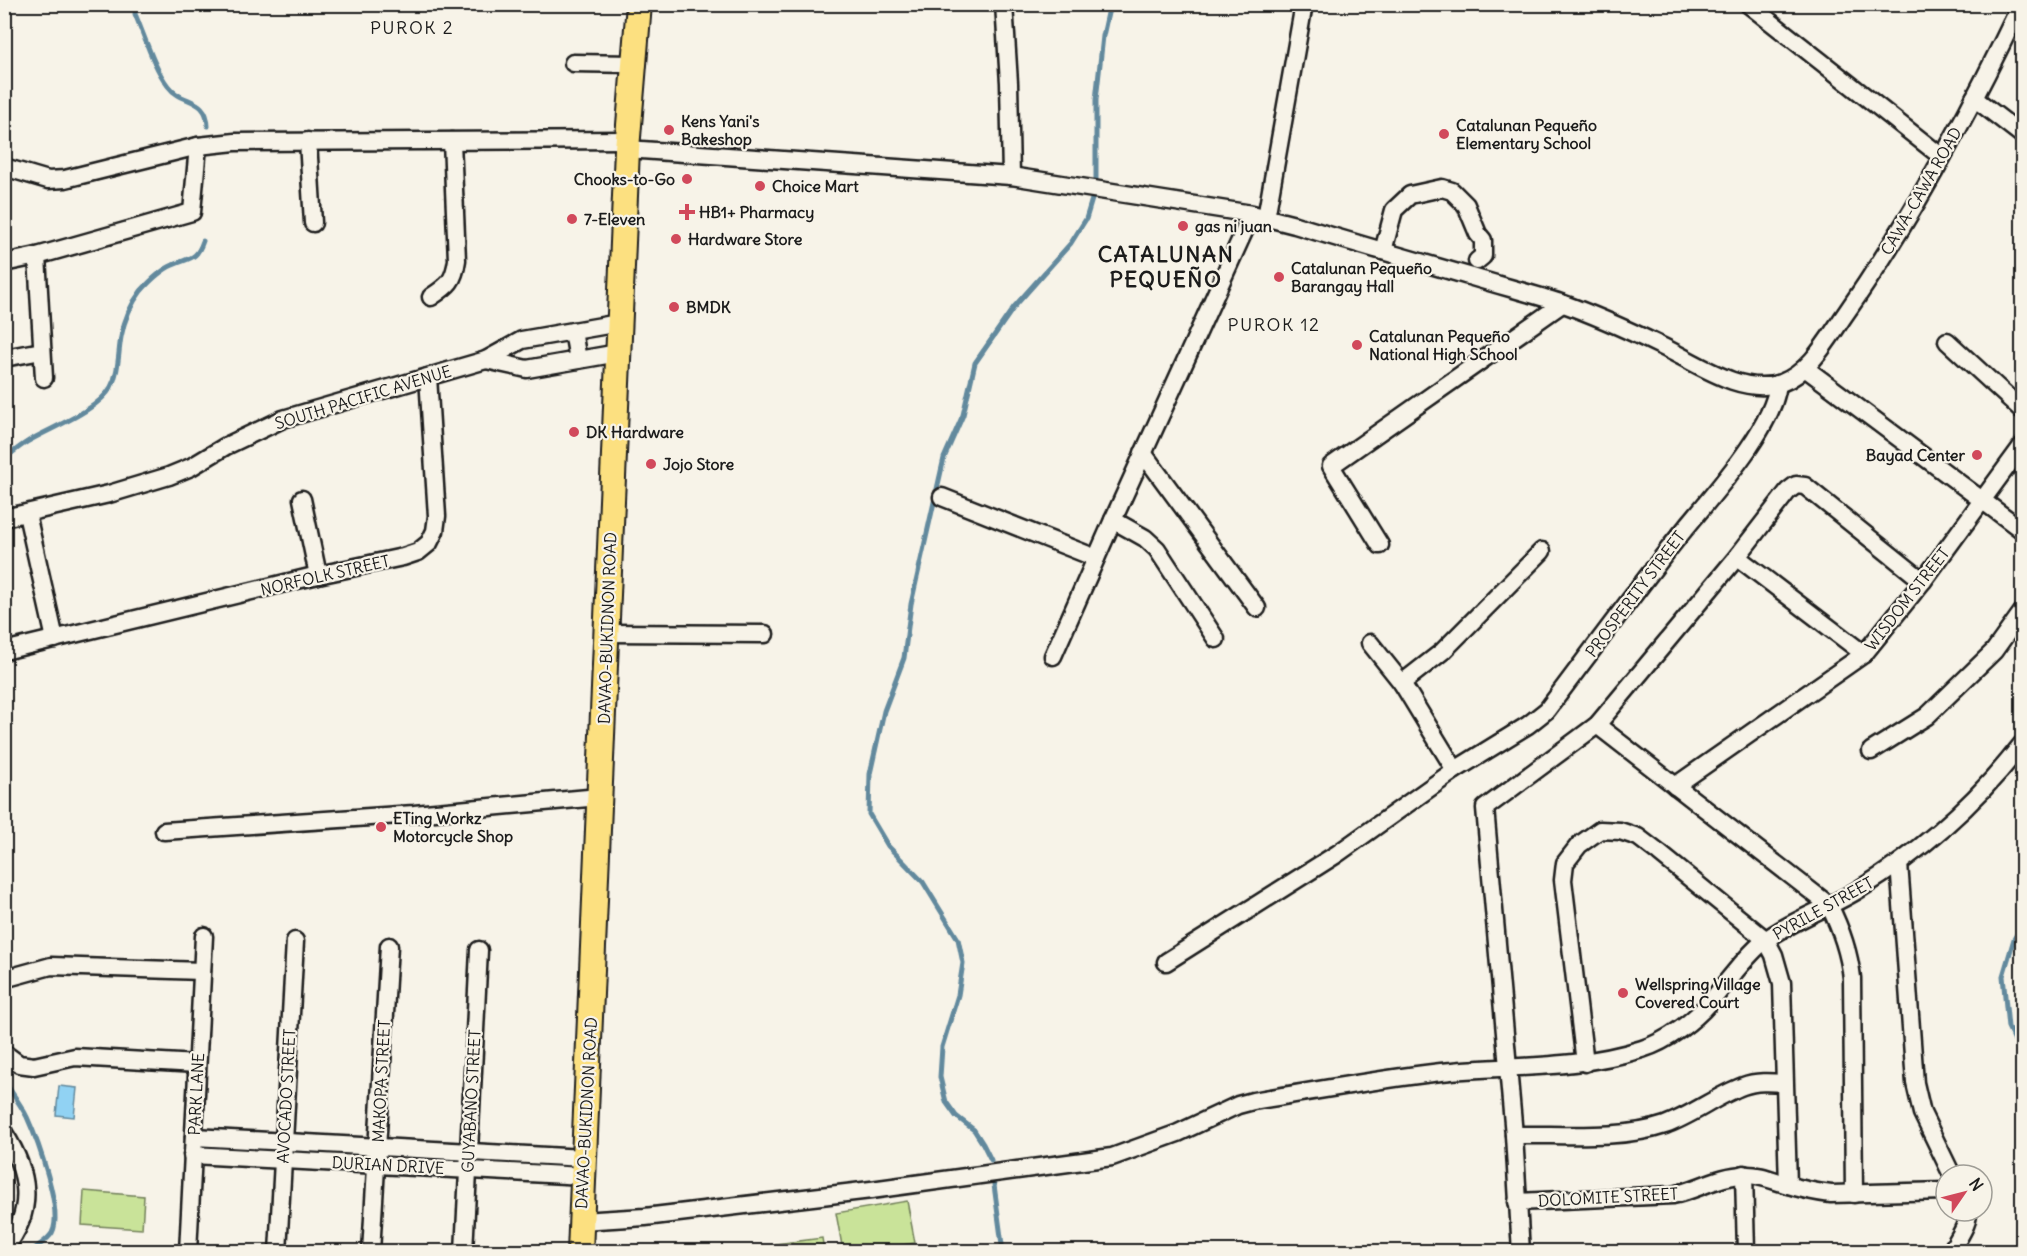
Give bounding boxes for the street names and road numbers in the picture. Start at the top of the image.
street label: CAWA-CAWA ROAD [1876,123,1966,259]
street label: SOUTH PACIFIC AVENUE [272,361,454,433]
street label: PROSPERITY STREET [1581,527,1689,661]
street label: DAVAO-BUKIDNON ROAD [594,532,620,724]
street label: WISDOM STREET [1860,543,1954,655]
street label: NORFOLK STREET [258,550,392,600]
street label: PYRILE STREET [1769,872,1877,944]
street label: DAVAO-BUKIDNON ROAD [571,1017,601,1209]
street label: MAKOPA STREET [368,1019,394,1143]
street label: AVOCADO STREET [272,1028,300,1164]
street label: GUYABANO STREET [457,1029,485,1173]
street label: PARK LANE [184,1052,208,1136]
street label: DURIAN DRIVE [331,1152,445,1178]
street label: DOLOMITE STREET [1537,1183,1679,1211]

